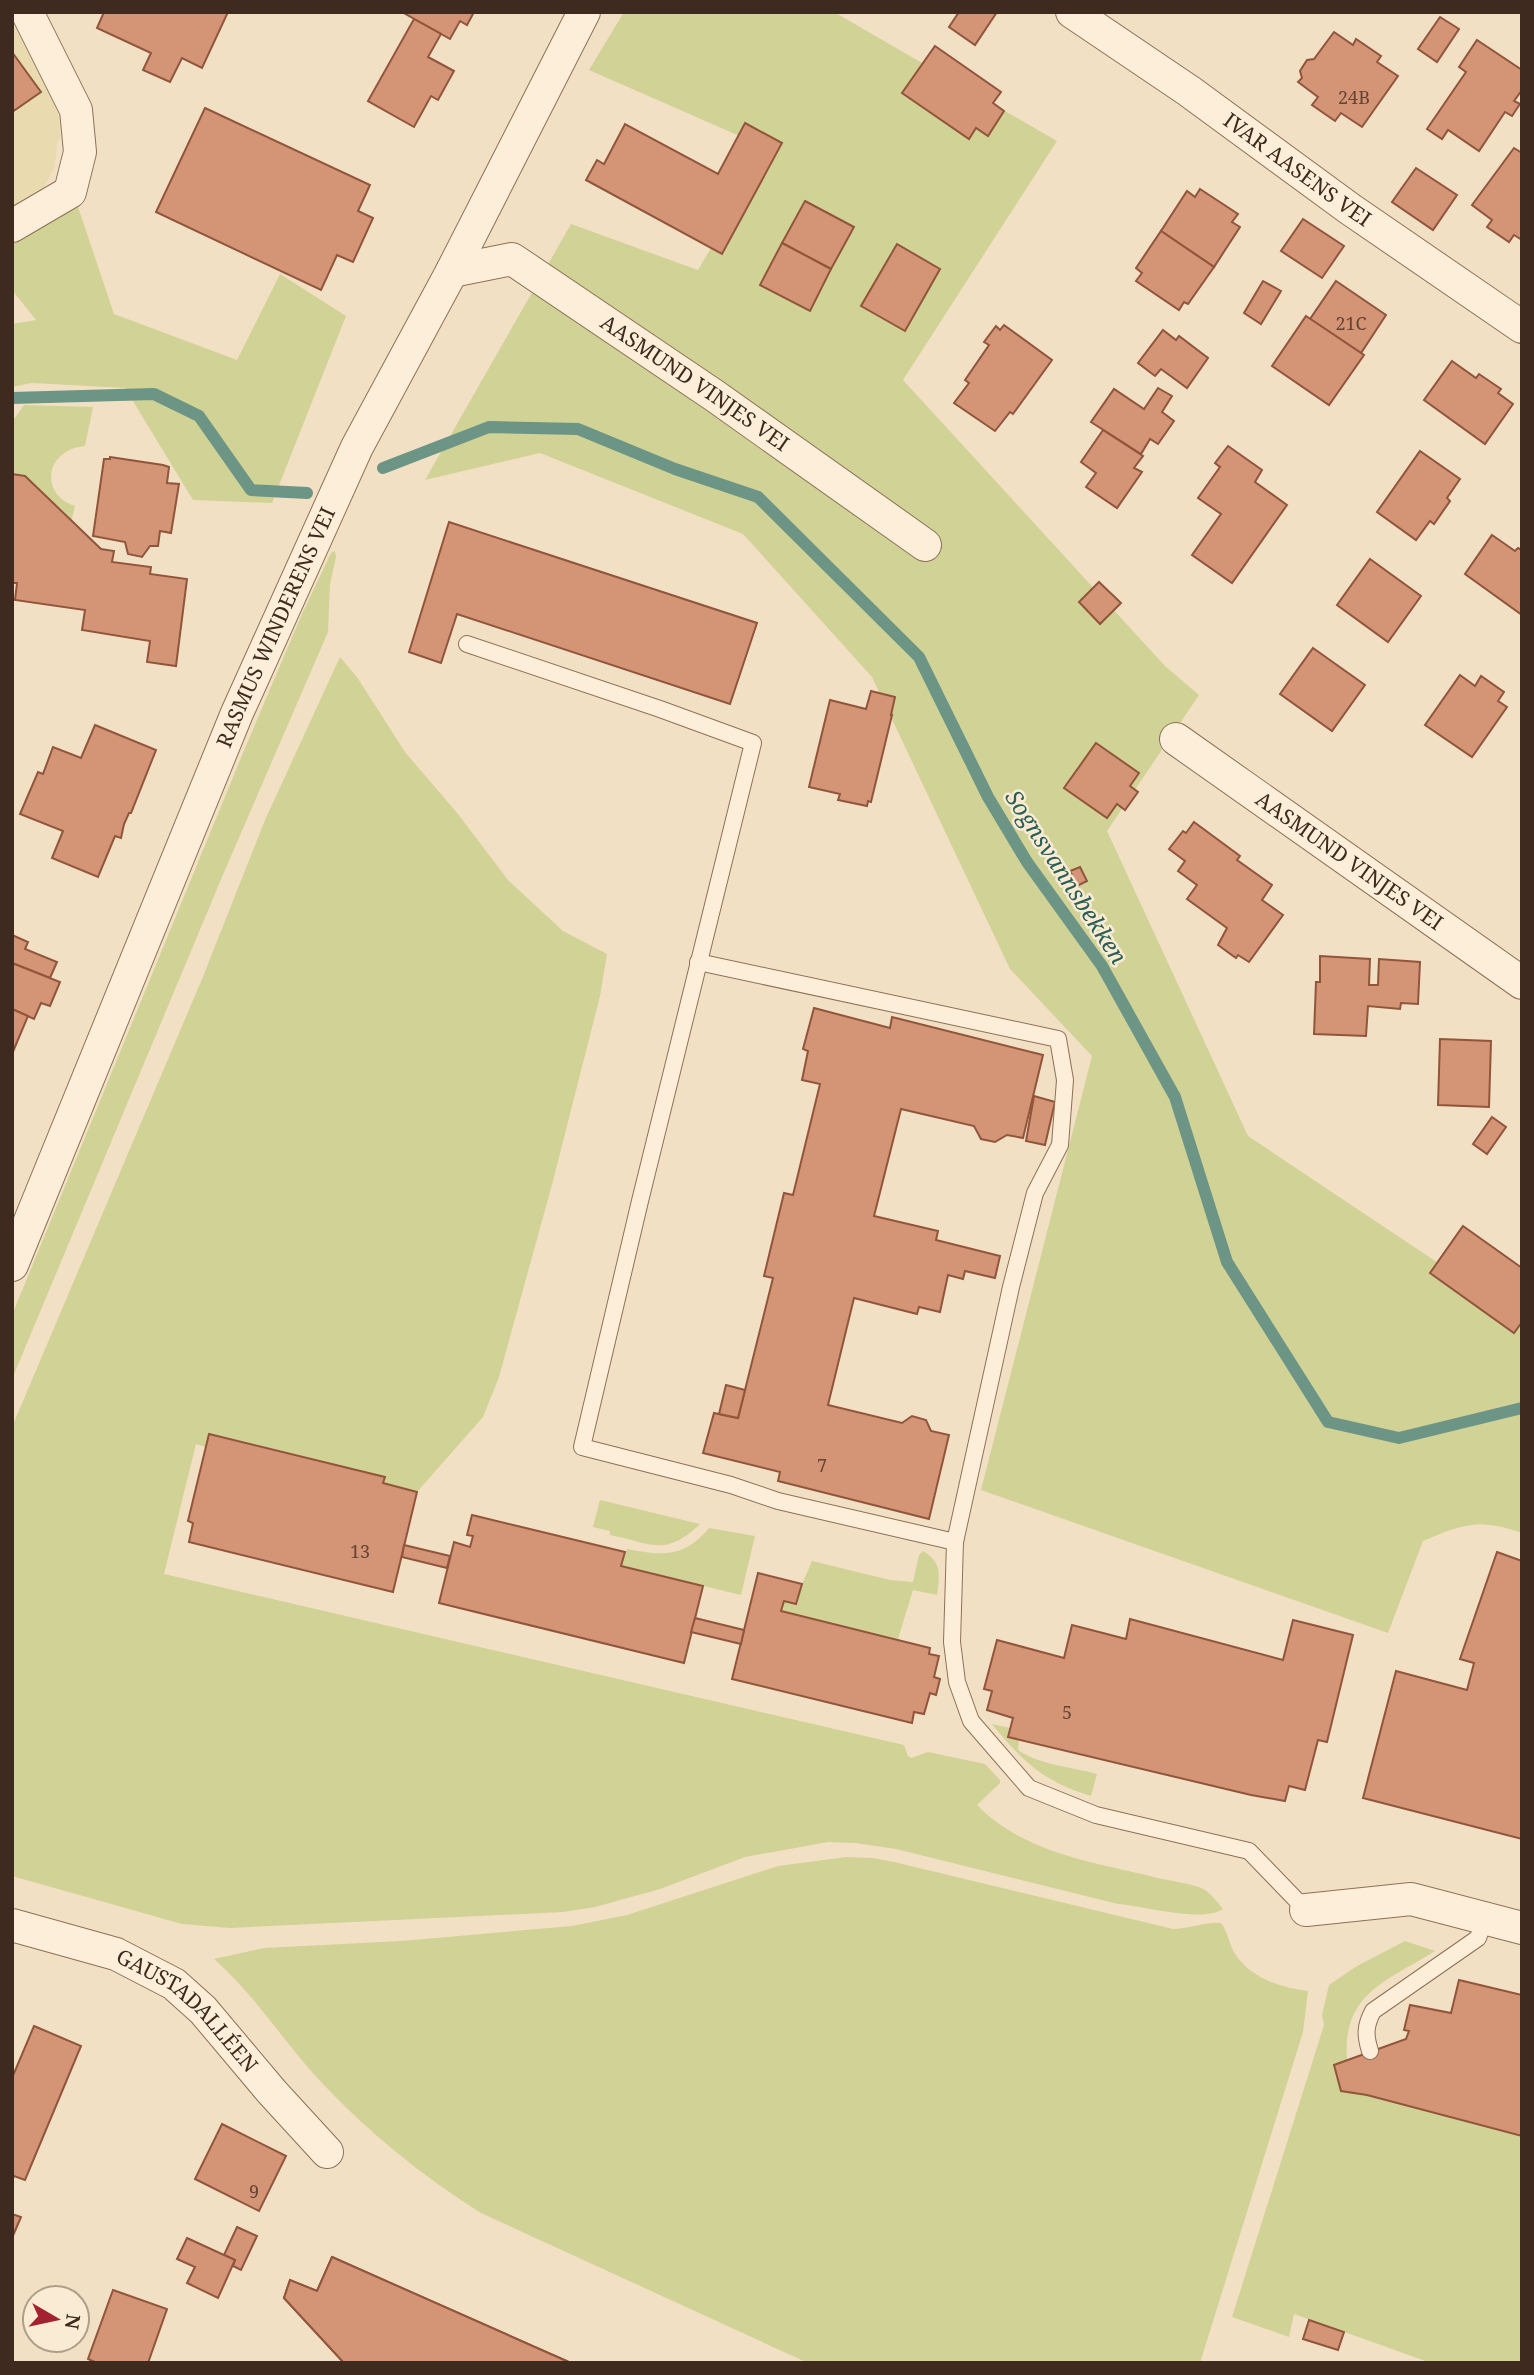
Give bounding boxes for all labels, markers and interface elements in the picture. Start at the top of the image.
house number: 24B [1338,85,1370,109]
street label: IVAR AASENS VEI [1218,106,1377,232]
street label: AASMUND VINJES VEI [595,308,795,457]
house number: 21C [1335,311,1367,335]
street label: RASMUS WINDERENS VEI [209,502,341,752]
water label: Sognsvannsbekken [998,783,1135,970]
street label: AASMUND VINJES VEI [1251,785,1449,936]
house number: 7 [817,1453,827,1477]
house number: 13 [350,1539,370,1563]
house number: 5 [1062,1700,1072,1724]
street label: GAUSTADALLÉEN [112,1942,265,2078]
house number: 9 [249,2179,259,2203]
north arrow [21,2284,91,2354]
text: N [59,2312,87,2331]

